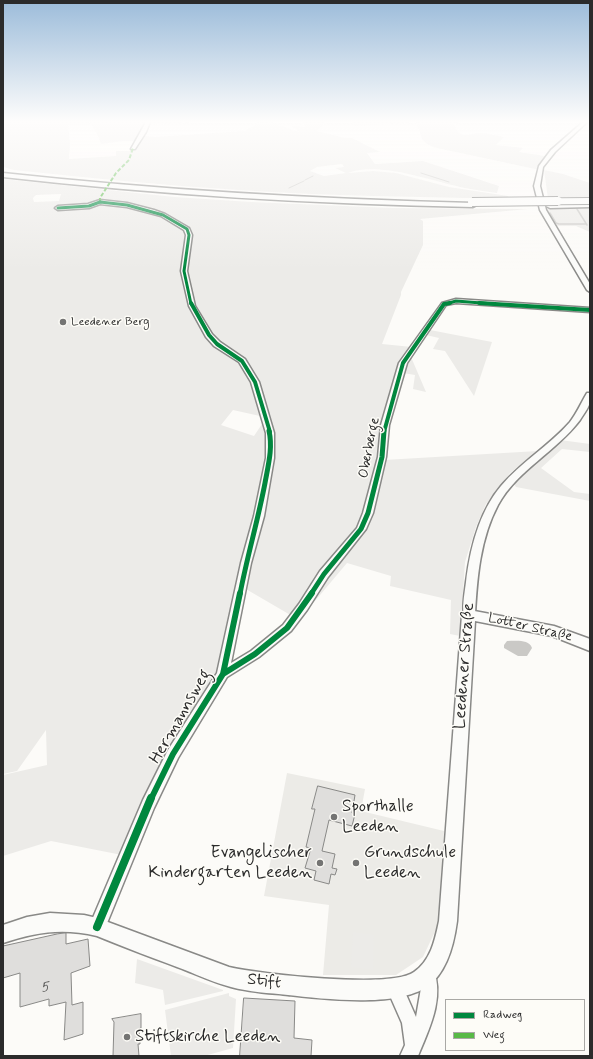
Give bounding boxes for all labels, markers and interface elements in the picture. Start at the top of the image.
place label: Leedener Berg [71,315,149,329]
marker: Leedener Berg [58,317,68,327]
street label: Oberberge [356,416,384,480]
street label: Leedener Straße [450,602,480,730]
street label: Lotter Straße [486,610,574,646]
street label: Hermannsweg [146,666,216,768]
place label: Sporthalle Leeden [342,797,414,837]
marker: Sporthalle Leeden [329,812,339,822]
place label: Evangelischer Kindergarten Leeden [148,843,312,883]
place label: Grundschule Leeden [364,843,456,883]
marker: Evangelischer Kindergarten Leeden [315,858,325,868]
marker: Grundschule Leeden [351,858,361,868]
street label: Stift [246,970,282,994]
house number: 5 [42,980,50,996]
legend [445,999,585,1051]
text: Radweg [483,1007,522,1023]
place label: Stiftskirche Leeden [135,1027,280,1047]
text: Weg [483,1027,505,1043]
marker: Stiftskirche Leeden [122,1032,132,1042]

